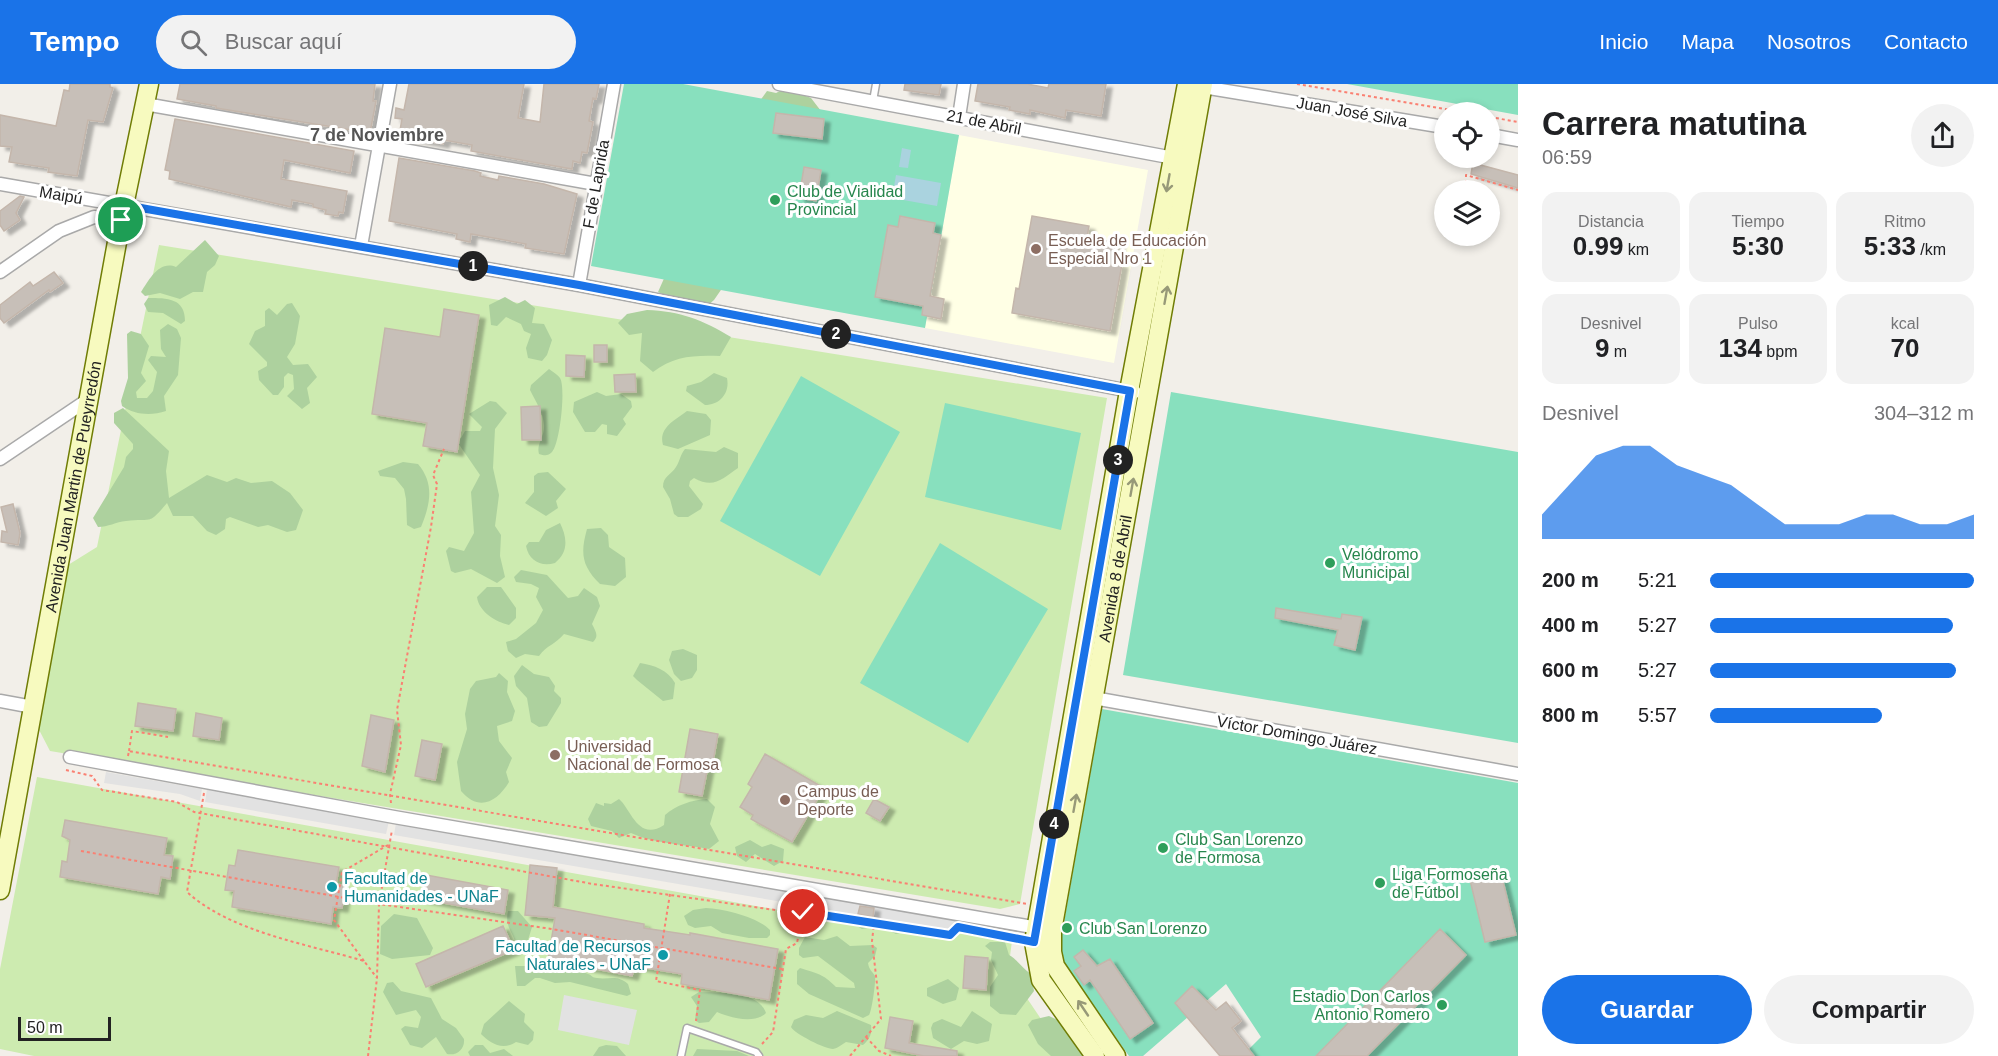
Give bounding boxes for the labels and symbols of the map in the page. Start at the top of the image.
street label: Juan José Silva [1295,94,1409,130]
street label: 21 de Abril [945,106,1023,138]
district label: 7 de Noviembre [310,125,444,145]
street label: F de Laprida [580,138,612,230]
one-way arrow [1162,172,1173,192]
street label: Maipú [38,183,84,207]
place label: Club de Vialidad Provincial [787,183,903,218]
marker: Club de Vialidad Provincial [768,193,782,207]
pin [95,194,146,245]
place label: Escuela de Educación Especial Nro 1 [1048,232,1206,267]
marker: Escuela de Educación Especial Nro 1 [1029,242,1043,256]
pin: 1 [458,251,488,281]
one-way arrow [1161,285,1172,305]
pin: 2 [821,319,851,349]
street label: Avenida Juan Martin de Pueyrredón [42,359,104,614]
pin: 3 [1103,445,1133,475]
one-way arrow [1127,477,1138,497]
street label: Avenida 8 de Abril [1095,514,1134,643]
place label: Velódromo Municipal [1342,546,1419,581]
marker: Velódromo Municipal [1323,556,1337,570]
street label: Víctor Domingo Juárez [1215,712,1379,758]
place label: Universidad Nacional de Formosa [567,738,719,773]
marker: Universidad Nacional de Formosa [548,748,562,762]
place label: Campus de Deporte [797,783,879,818]
marker: Campus de Deporte [778,793,792,807]
one-way arrow [1070,793,1081,813]
pin: 4 [1039,809,1069,839]
place label: Club San Lorenzo de Formosa [1175,831,1303,866]
marker: Club San Lorenzo de Formosa [1156,841,1170,855]
place label: Liga Formoseña de Fútbol [1392,866,1508,901]
place label: Facultad de Humanidades - UNaF [344,870,499,905]
marker: Liga Formoseña de Fútbol [1373,876,1387,890]
marker: Facultad de Humanidades - UNaF [325,880,339,894]
pin [777,886,828,937]
place label: Club San Lorenzo [1079,920,1207,937]
marker: Club San Lorenzo [1060,921,1074,935]
place label: Facultad de Recursos Naturales - UNaF [495,938,651,973]
marker: Facultad de Recursos Naturales - UNaF [656,948,670,962]
place label: Estadio Don Carlos Antonio Romero [1292,988,1430,1023]
marker: Estadio Don Carlos Antonio Romero [1435,998,1449,1012]
one-way arrow [1077,1000,1089,1016]
scale bar [18,1014,111,1042]

